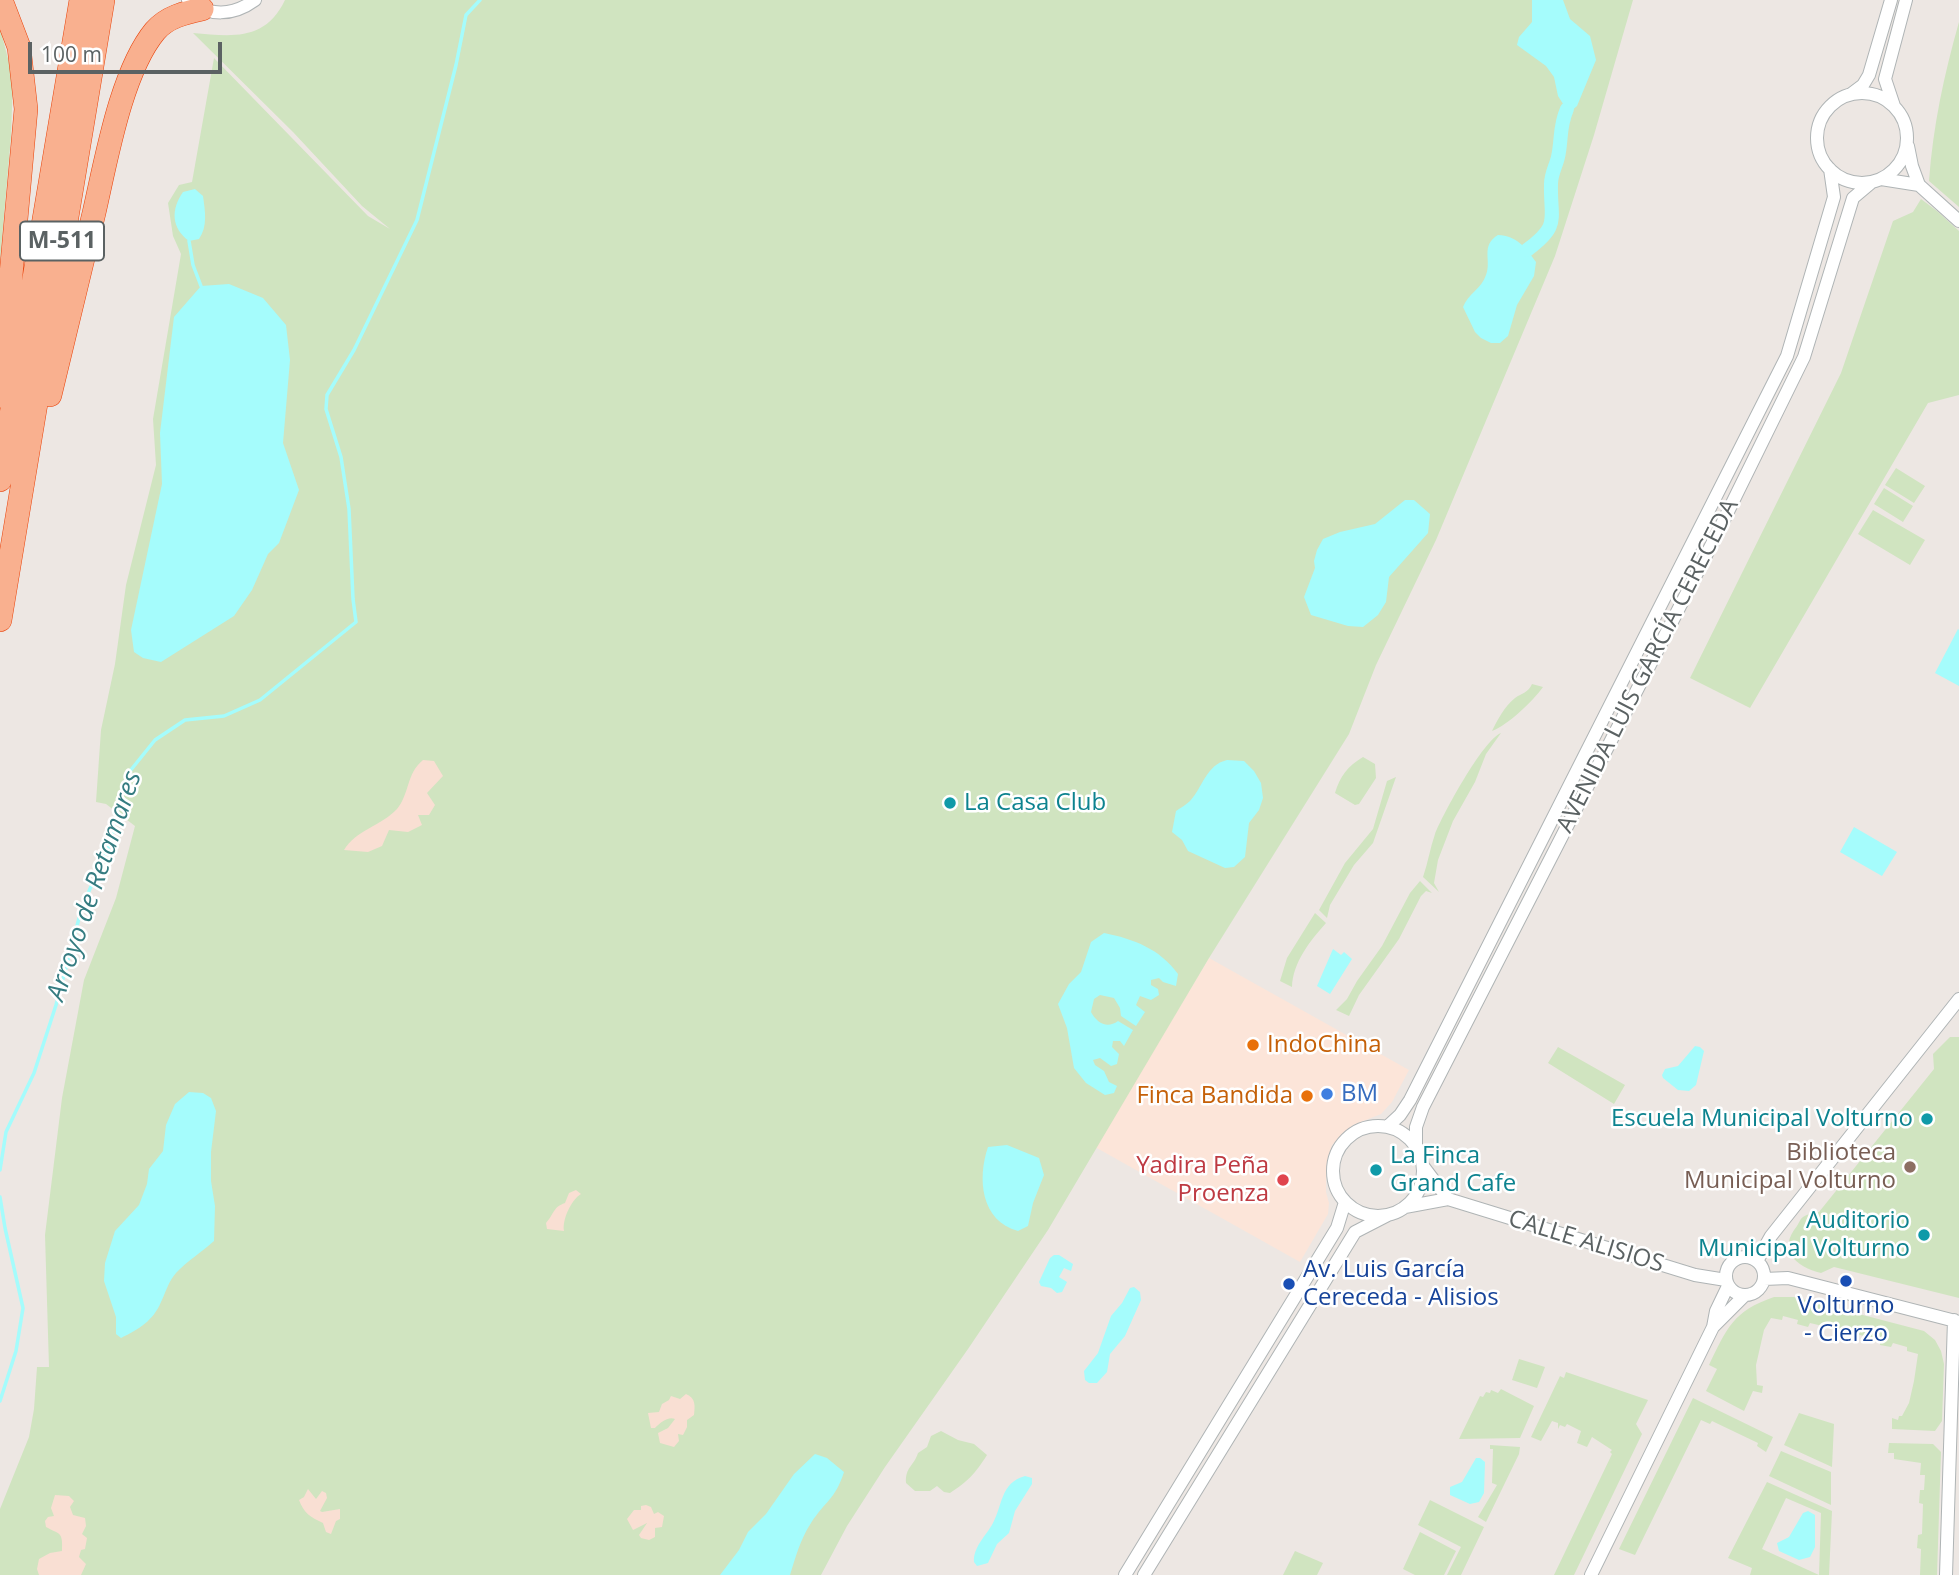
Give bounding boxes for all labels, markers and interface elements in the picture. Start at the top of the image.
scale bar [32,28,226,72]
text: 100 m [41,40,102,68]
road number: M-511 [20,222,104,260]
street label: AVENIDA LUIS GARCÍA CERECEDA [1551,494,1745,838]
water label: Arroyo de Retamares [41,767,149,1005]
place label: La Casa Club [964,789,1106,817]
marker: La Casa Club [942,795,958,811]
place label: IndoChina [1267,1031,1381,1059]
marker: IndoChina [1245,1037,1261,1053]
place label: BM [1341,1080,1378,1108]
place label: Finca Bandida [1136,1082,1293,1110]
marker: BM [1319,1086,1335,1102]
marker: Finca Bandida [1299,1088,1315,1104]
place label: Escuela Municipal Volturno [1611,1105,1913,1133]
marker: Escuela Municipal Volturno [1919,1111,1935,1127]
place label: Biblioteca Municipal Volturno [1684,1139,1896,1195]
place label: La Finca Grand Cafe [1390,1142,1516,1198]
place label: Yadira Peña Proenza [1136,1152,1269,1208]
marker: Biblioteca Municipal Volturno [1902,1159,1918,1175]
marker: La Finca Grand Cafe [1368,1162,1384,1178]
marker: Yadira Peña Proenza [1275,1172,1291,1188]
street label: CALLE ALISIOS [1505,1205,1667,1279]
place label: Auditorio Municipal Volturno [1698,1207,1910,1263]
marker: Auditorio Municipal Volturno [1916,1227,1932,1243]
place label: Av. Luis García Cereceda - Alisios [1303,1256,1499,1312]
marker: Volturno - Cierzo [1838,1273,1854,1289]
marker: Av. Luis García Cereceda - Alisios [1281,1276,1297,1292]
place label: Volturno - Cierzo [1797,1292,1895,1348]

